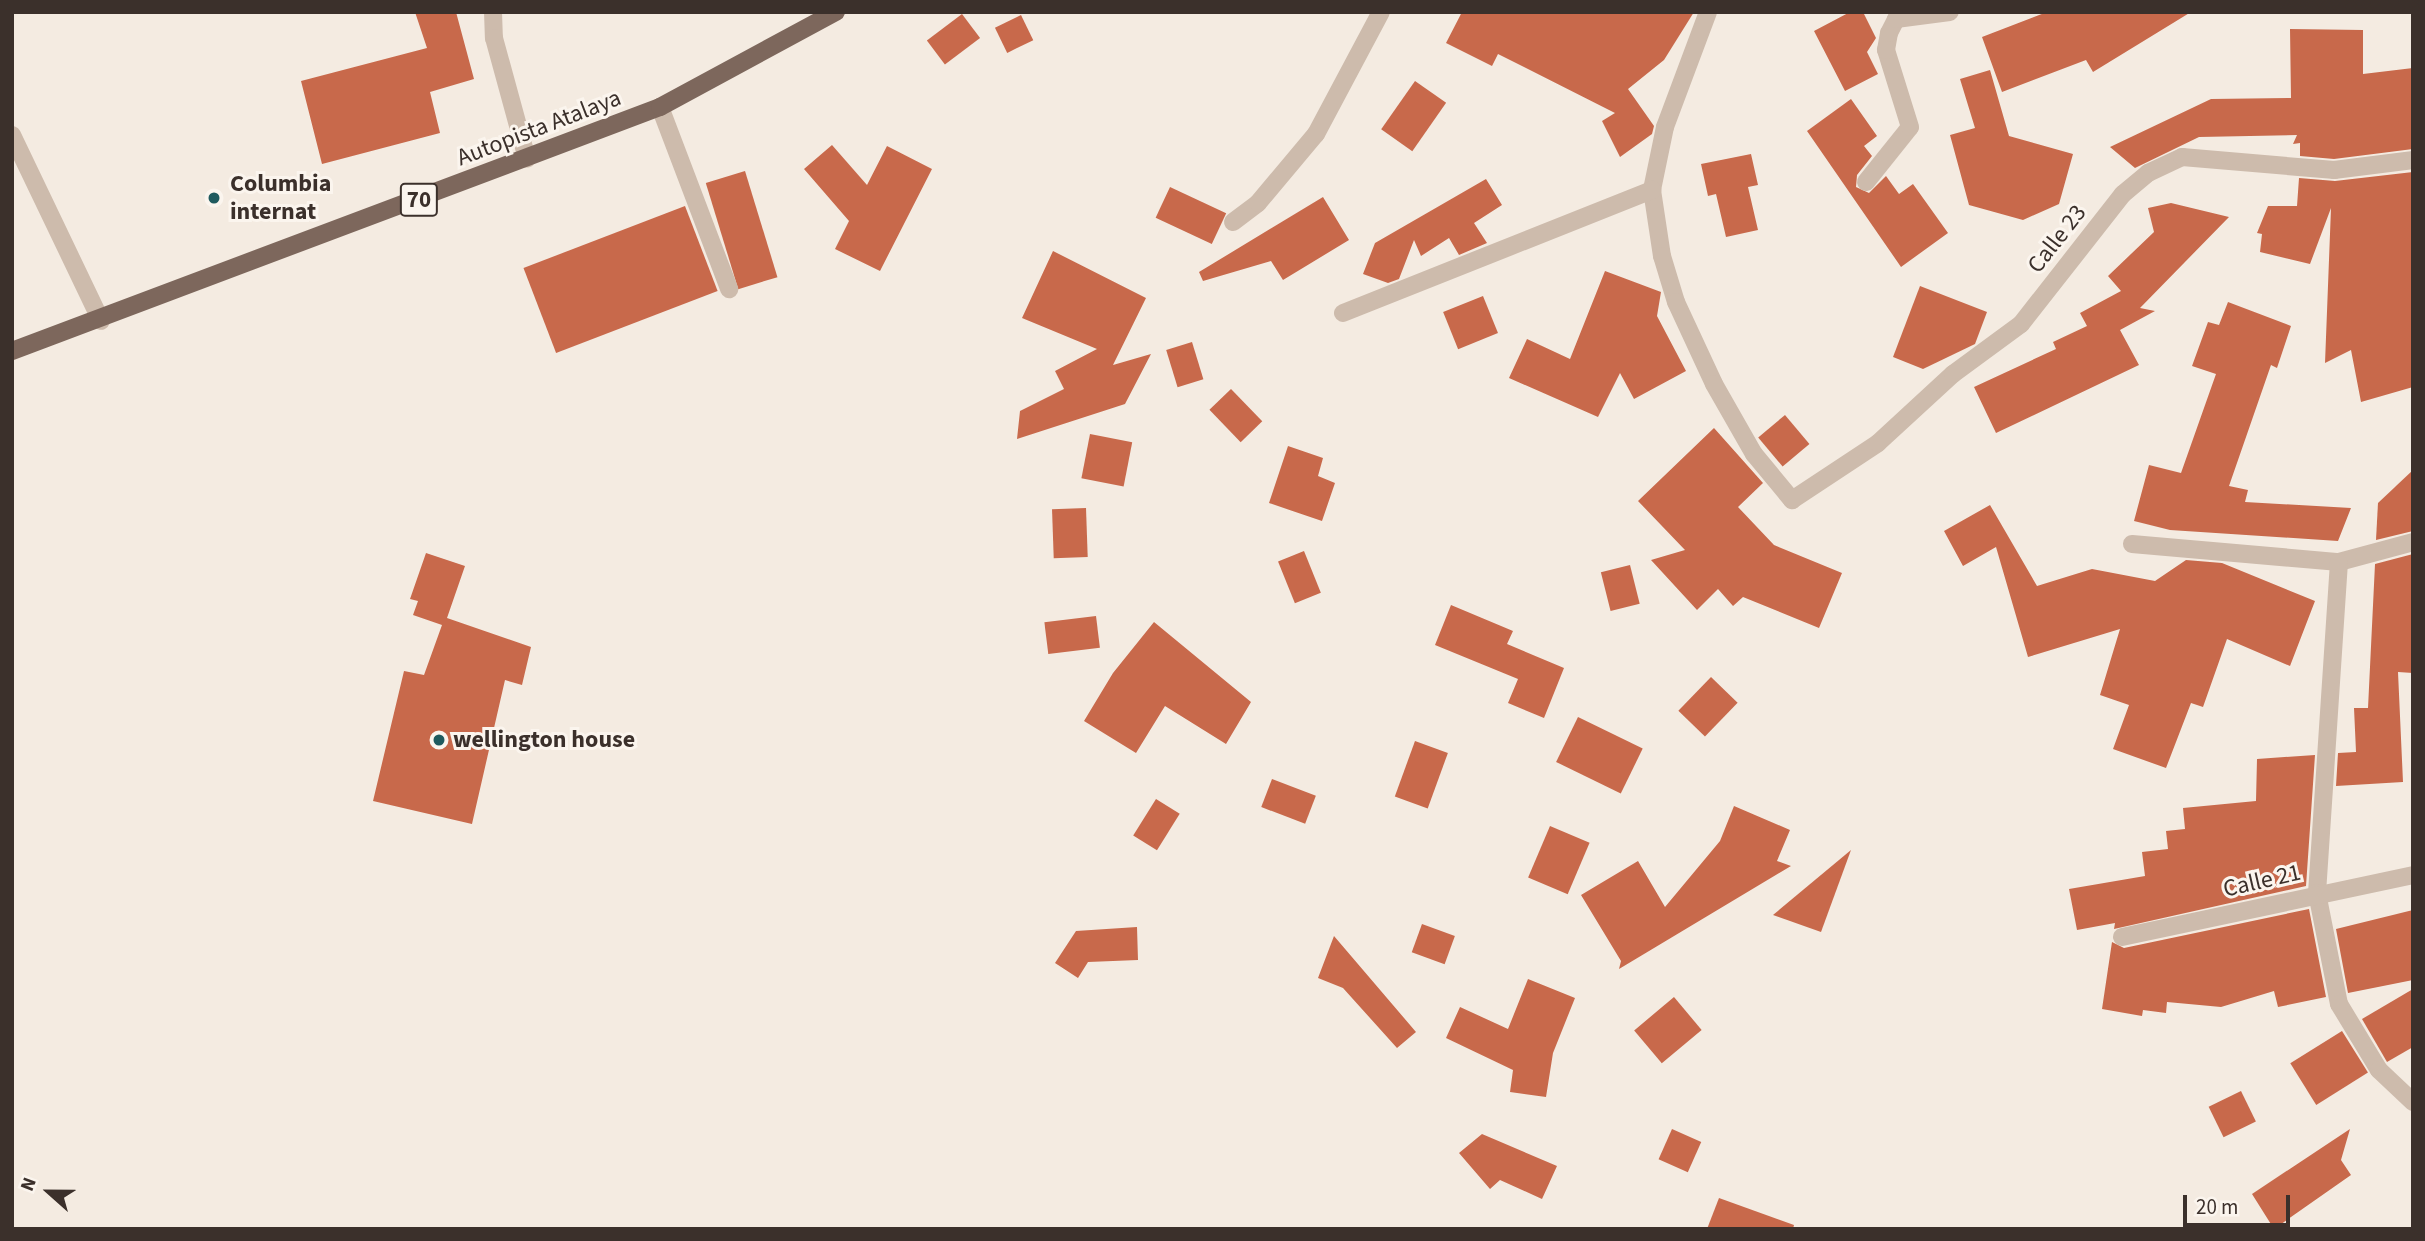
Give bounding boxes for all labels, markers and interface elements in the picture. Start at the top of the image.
street label: Autopista Atalaya [453,83,625,173]
place label: Columbia internat [230,170,331,226]
road number: 70 [400,181,438,220]
marker: Columbia internat [204,188,224,208]
street label: Calle 23 [2021,199,2093,279]
place label: wellington house [453,726,635,754]
marker: wellington house [431,732,447,748]
street label: Calle 21 [2220,858,2304,904]
north arrow [14,1157,84,1227]
text: N [14,1174,44,1195]
scale bar [2187,1182,2294,1226]
text: 20 m [2196,1192,2238,1222]

